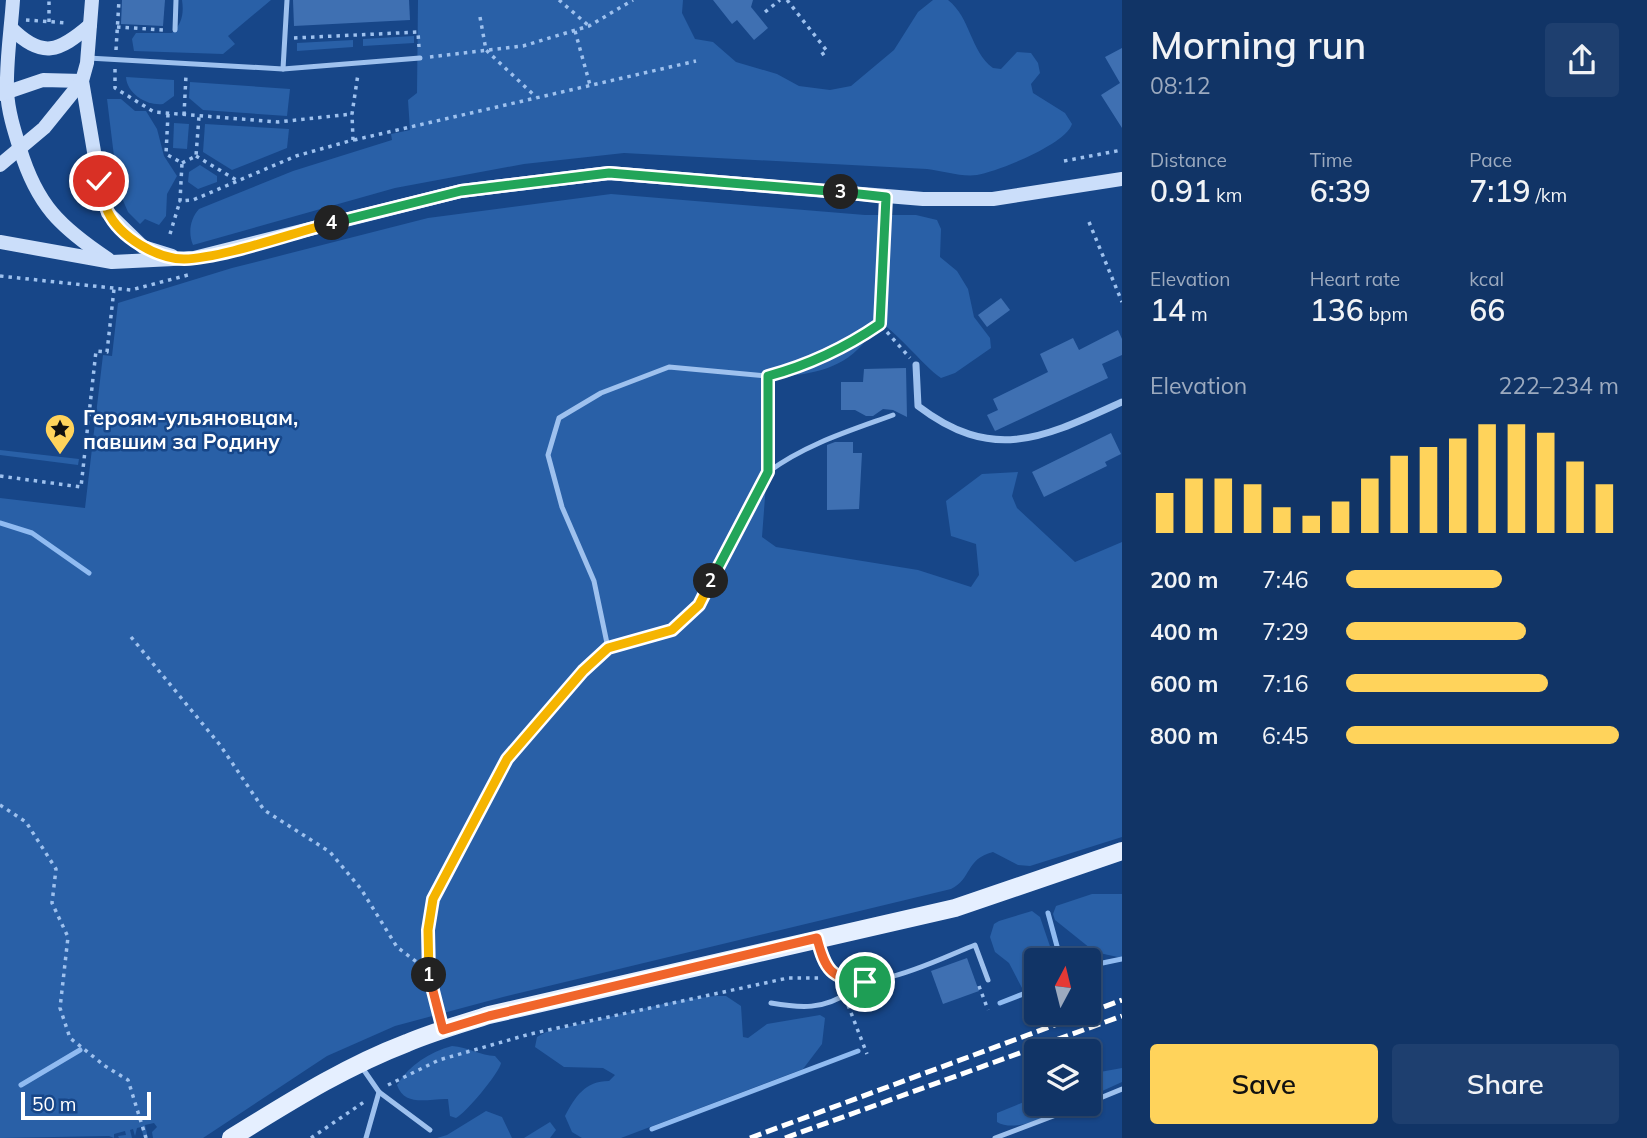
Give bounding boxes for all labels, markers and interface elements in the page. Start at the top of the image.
text: Morning run [1150,21,1366,69]
button: share [1545,23,1619,97]
text: 08:12 [1150,71,1210,100]
text: Distance [1150,148,1227,172]
text: Time [1310,148,1353,172]
text: Pace [1469,148,1512,172]
pin [69,151,129,211]
icon: check [80,162,118,200]
text: 0.91 [1150,172,1211,210]
text: 6:39 [1310,172,1371,210]
text: 7:19 [1469,172,1530,210]
pin: 3 [824,174,858,210]
text: 3 [835,179,846,203]
text: km [1211,183,1243,207]
text: /km [1530,183,1567,207]
pin: 4 [314,206,350,241]
text: 4 [326,210,337,234]
text: Elevation [1150,267,1230,291]
text: Heart rate [1310,267,1400,291]
text: kcal [1469,267,1504,291]
text: 14 [1150,291,1186,329]
text: 136 [1310,291,1364,329]
text: 66 [1469,291,1505,329]
text: m [1186,302,1208,326]
text: bpm [1364,302,1408,326]
text: Elevation [1150,371,1247,400]
text: 222–234 m [1498,371,1619,400]
place label: Героям-ульяновцам, павшим за Родину [83,404,298,454]
place icon: Героям-ульяновцам, павшим за Родину [43,412,77,456]
pin: 2 [694,564,728,598]
text: 200 m [1150,565,1218,594]
text: 7:46 [1262,565,1309,594]
text: 2 [705,568,716,592]
text: 400 m [1150,617,1218,646]
text: 7:29 [1262,617,1309,646]
text: 600 m [1150,669,1218,698]
text: 7:16 [1262,669,1309,698]
text: 800 m [1150,721,1218,750]
text: 6:45 [1262,721,1309,750]
north arrow [1024,948,1101,1026]
map controls [1024,948,1101,1116]
pin [835,952,895,1012]
pin: 1 [412,958,446,992]
text: 1 [423,962,434,986]
icon: arrive [846,963,884,1001]
button: layers [1024,1039,1101,1116]
button: Save [1150,1044,1378,1124]
button: Share [1392,1044,1619,1124]
scale bar [21,1089,150,1121]
text: 50 m [32,1092,76,1116]

